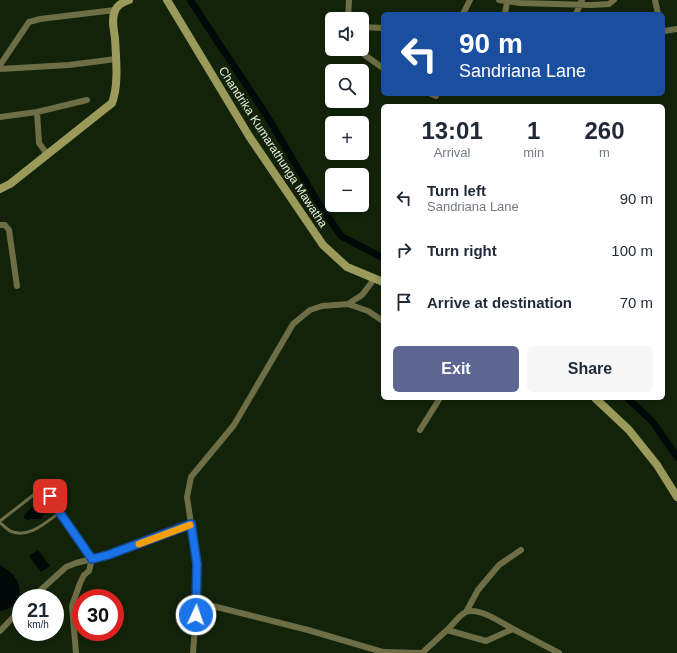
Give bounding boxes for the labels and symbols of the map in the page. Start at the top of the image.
street label: Chandrika Kumarathunga Mawatha [216,64,330,230]
pin [33,479,67,513]
speed limit sign: 30 [72,589,124,641]
position arrow [175,594,217,636]

